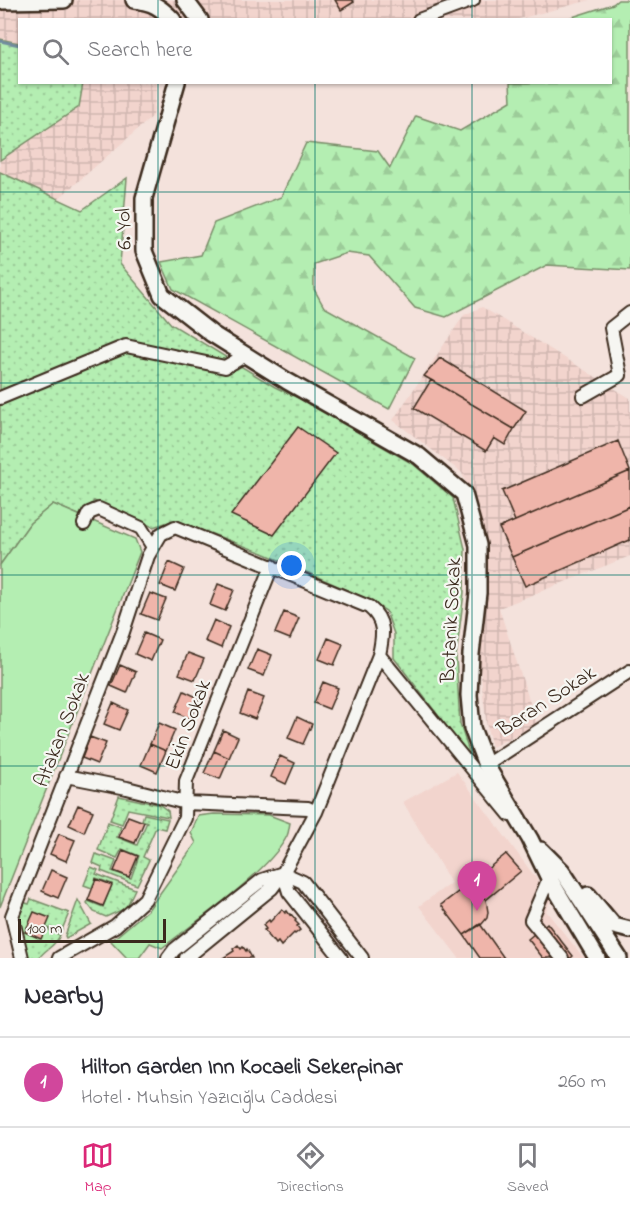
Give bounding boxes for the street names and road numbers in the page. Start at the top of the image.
street label: 6. Yol [109,208,141,250]
street label: Botanik Sokak [434,556,470,684]
street label: Baran Sokak [491,658,603,746]
street label: Atakan Sokak [27,667,99,792]
street label: Ekin Sokak [158,675,220,775]

